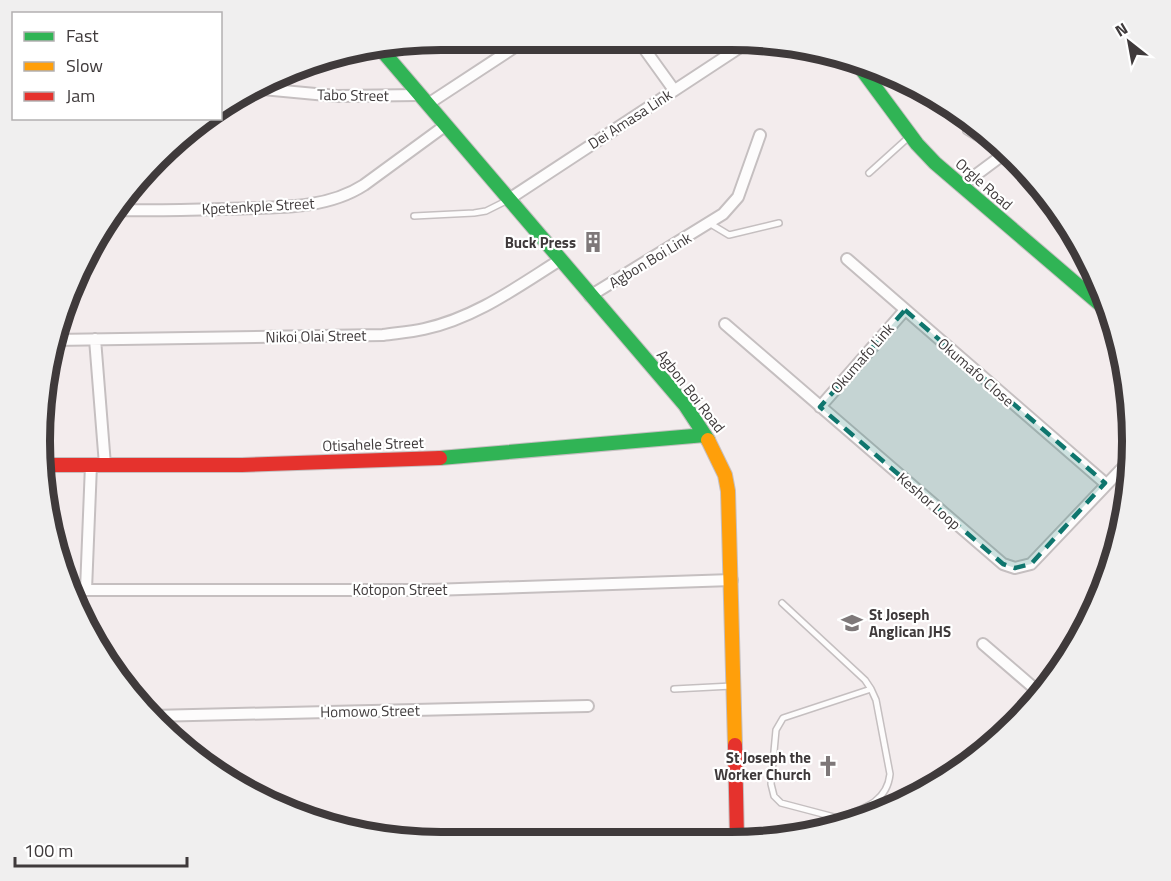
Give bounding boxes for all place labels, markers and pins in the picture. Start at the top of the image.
building icon: Buck Press [581,230,605,254]
place label: Buck Press [505,231,576,254]
place label: St Joseph Anglican JHS [869,603,951,643]
school or university icon: St Joseph Anglican JHS [840,611,864,635]
place label: St Joseph the Worker Church [714,746,811,786]
church icon: St Joseph the Worker Church [816,754,840,778]

